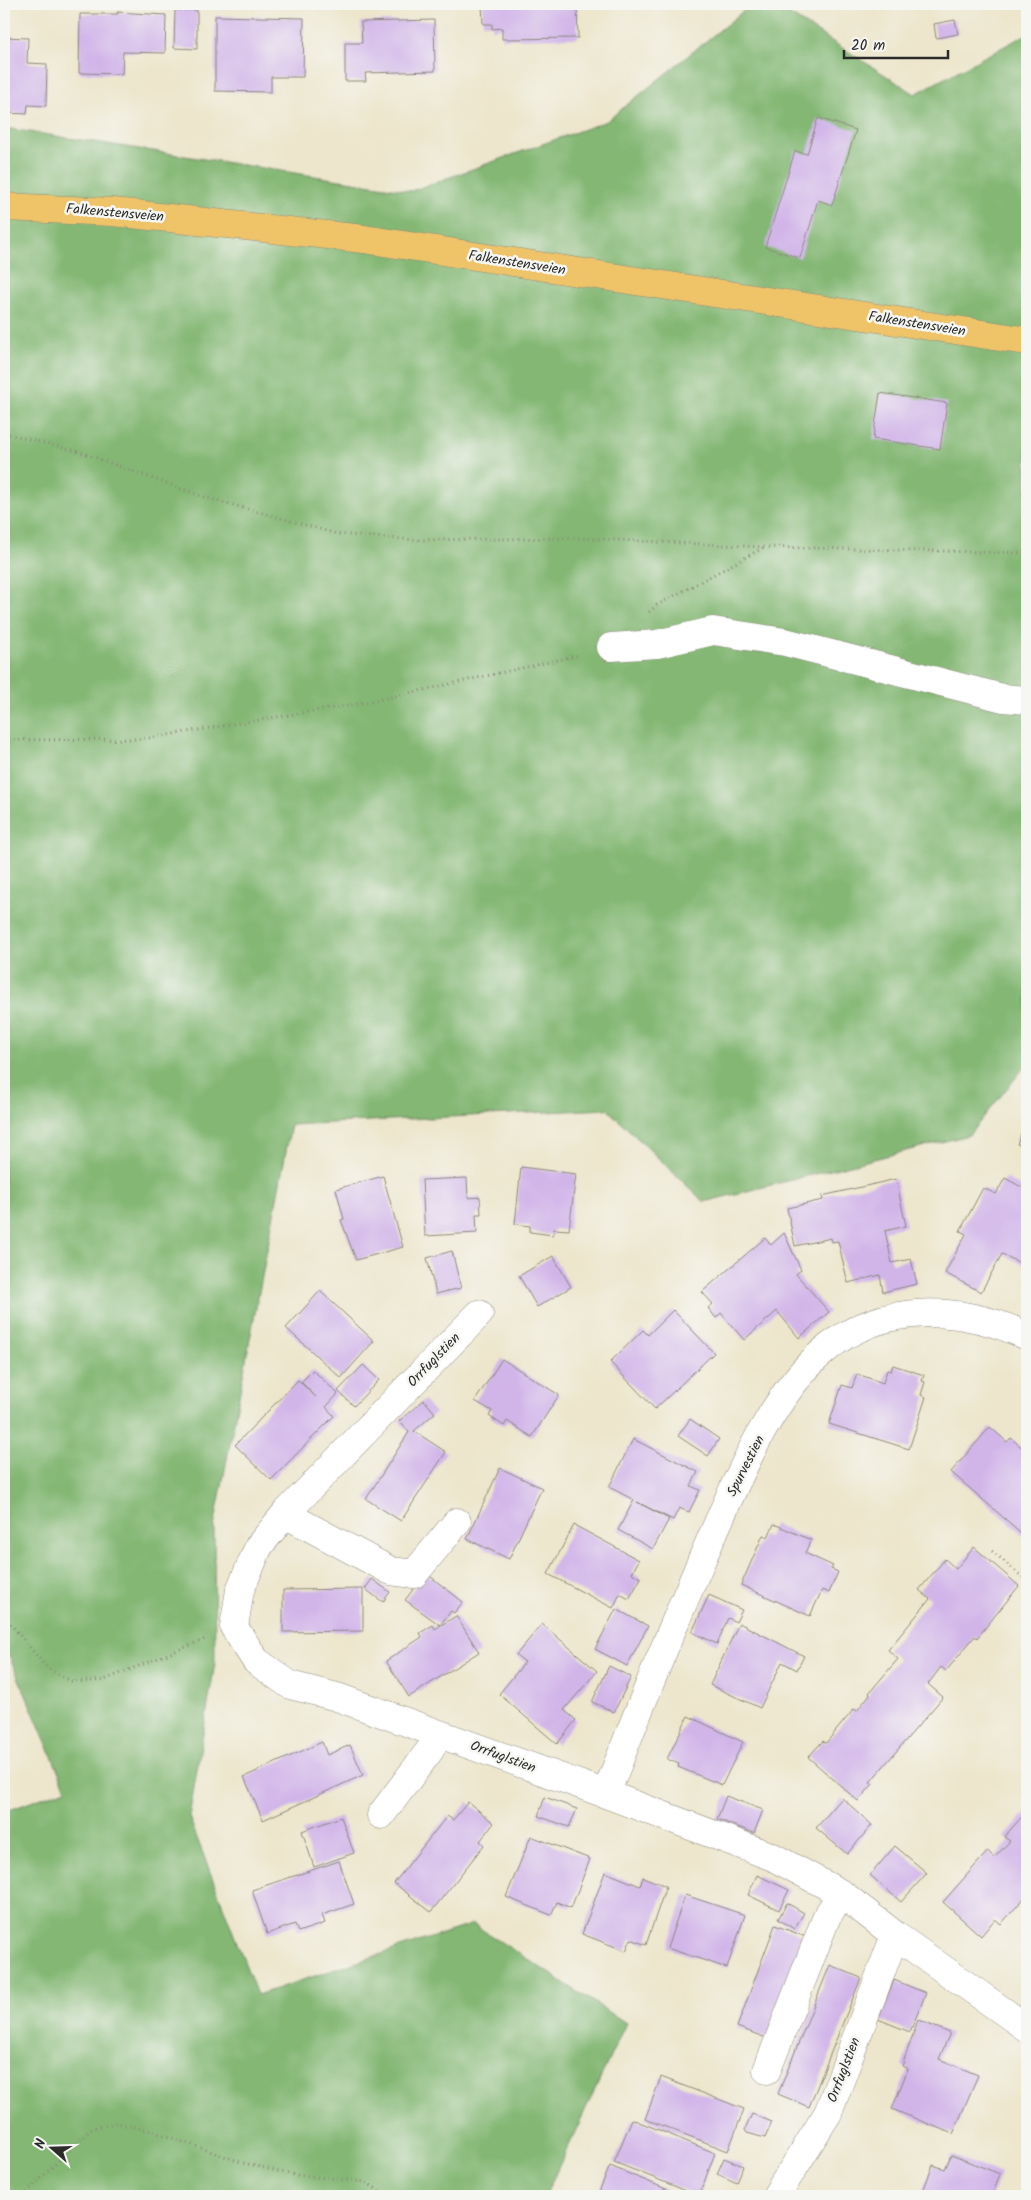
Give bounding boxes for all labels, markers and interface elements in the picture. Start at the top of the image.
scale bar [844,28,947,60]
text: 20 m [851,34,885,58]
street label: Falkenstensveien [65,198,165,228]
street label: Falkenstensveien [467,244,567,282]
street label: Falkenstensveien [867,305,967,343]
street label: Orrfuglstien [402,1328,466,1392]
street label: Spurvestien [721,1432,771,1500]
street label: Orrfuglstien [467,1735,539,1779]
street label: Orrfuglstien [821,2034,867,2106]
north arrow [28,2122,78,2172]
text: N [29,2136,53,2152]

